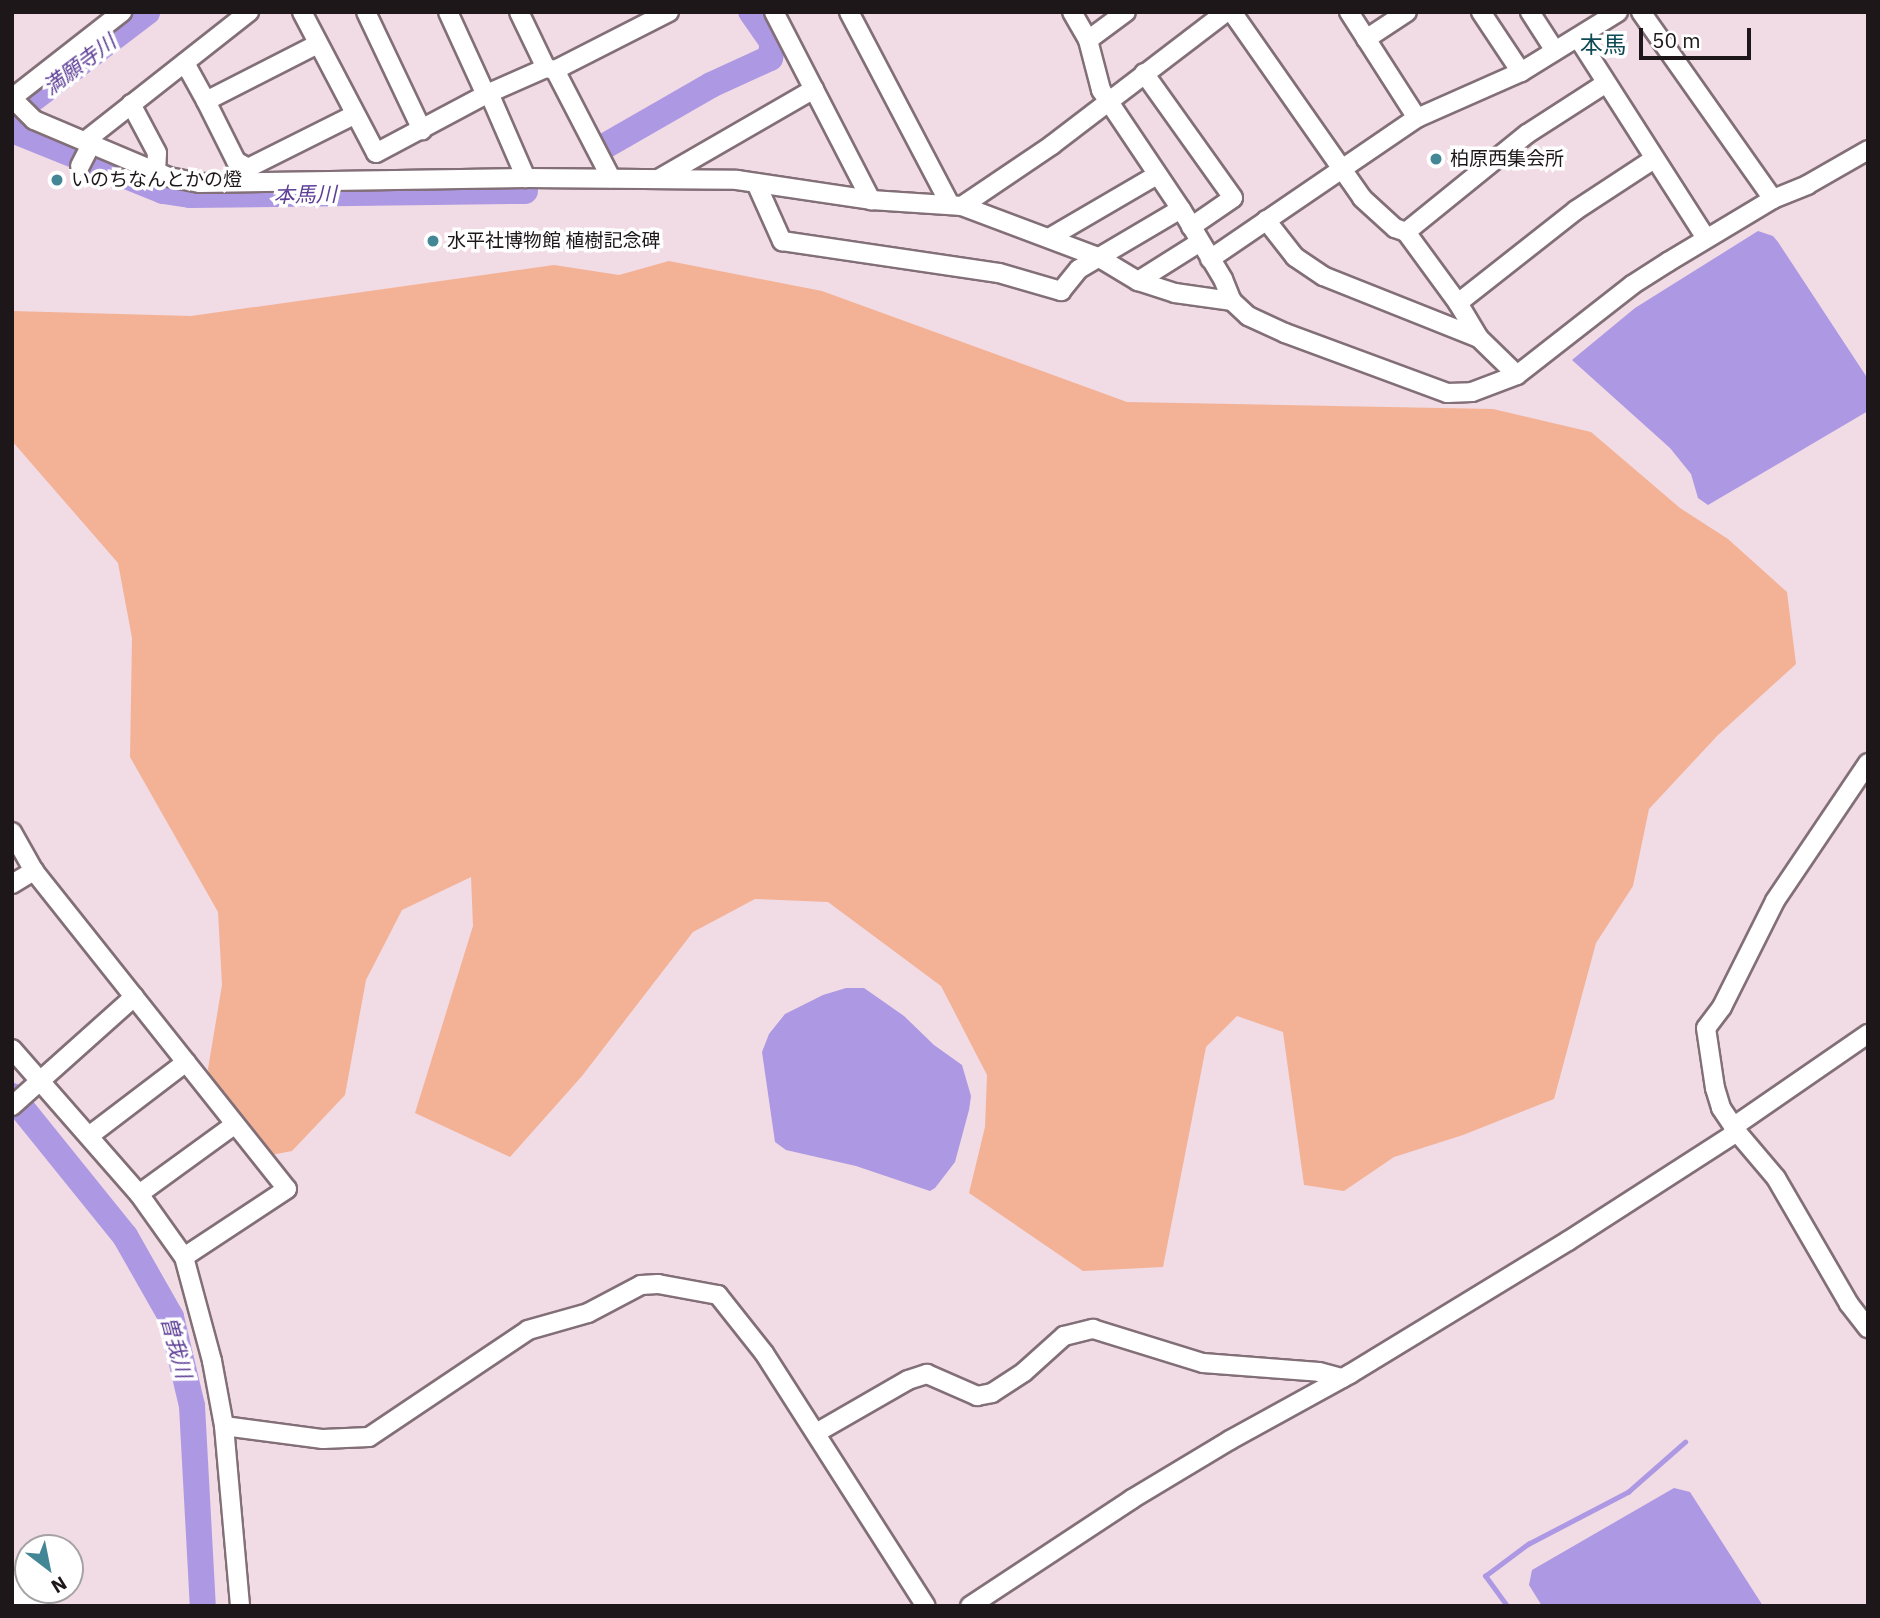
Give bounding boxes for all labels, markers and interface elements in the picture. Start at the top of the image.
scale bar [1642,14,1754,58]
text: 50 m [1652,26,1701,54]
water label: 満願寺川 [38,29,120,99]
district label: 本馬 [1580,30,1626,58]
place label: 柏原西集会所 [1450,148,1564,170]
marker: 柏原西集会所 [1428,151,1444,167]
place label: いのちなんとかの燈 [71,169,242,191]
marker: いのちなんとかの燈 [49,172,65,188]
water label: 本馬川 [273,181,337,207]
place label: 水平社博物館 植樹記念碑 [447,230,660,252]
marker: 水平社博物館 植樹記念碑 [425,233,441,249]
water label: 曽我川 [157,1313,197,1381]
north arrow [14,1534,84,1604]
text: N [47,1571,71,1599]

